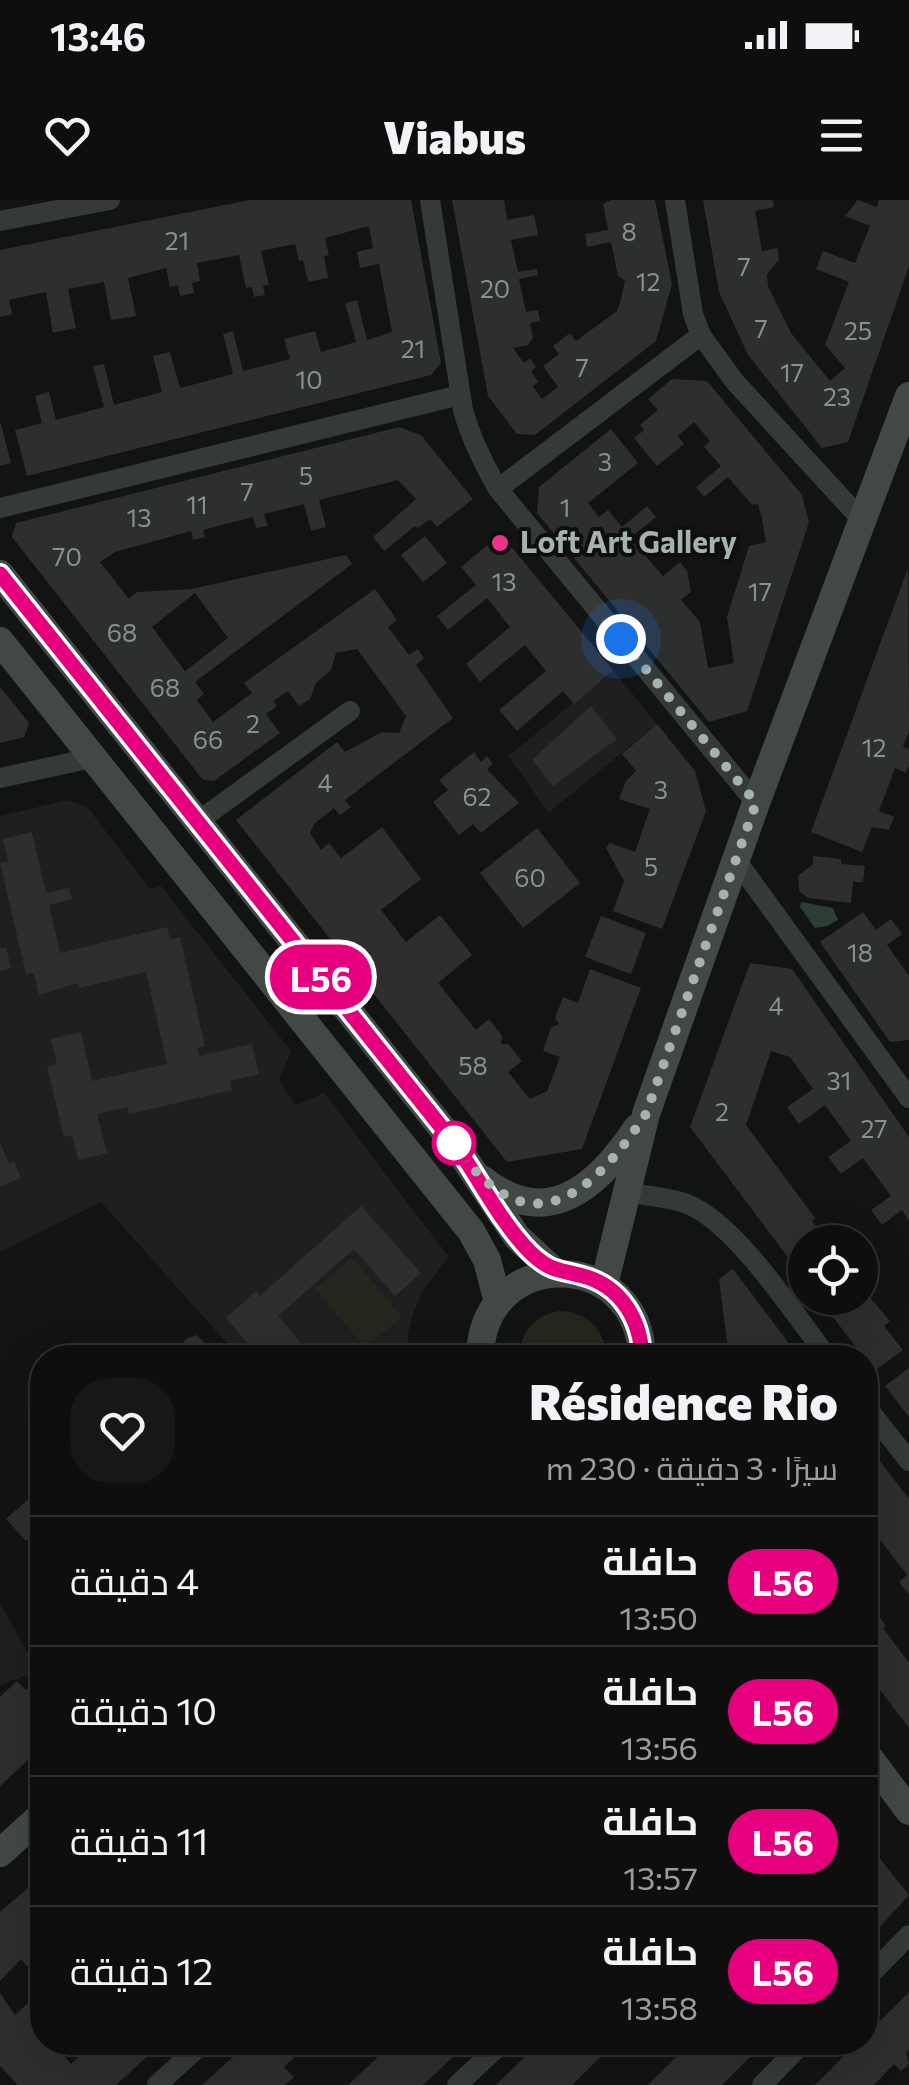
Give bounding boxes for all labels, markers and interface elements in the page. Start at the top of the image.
text: 13:46 [50,12,146,59]
icon: heart [40,108,95,163]
text: Viabus [383,108,526,163]
icon: menu [814,108,869,163]
house number: 8 [621,216,637,246]
house number: 21 [165,225,189,255]
house number: 7 [737,251,751,281]
house number: 12 [636,266,660,296]
house number: 20 [480,273,510,303]
house number: 7 [754,313,768,343]
house number: 25 [844,315,872,345]
house number: 21 [401,333,425,363]
house number: 7 [575,352,589,382]
house number: 17 [780,357,804,387]
house number: 10 [295,364,323,394]
house number: 23 [823,381,851,411]
house number: 3 [598,446,612,476]
house number: 5 [299,460,313,490]
house number: 7 [240,476,254,506]
house number: 11 [186,489,208,519]
house number: 1 [560,492,570,522]
house number: 13 [127,502,151,532]
place label: Loft Art Gallery [520,522,737,559]
marker: Loft Art Gallery [489,532,511,554]
house number: 70 [52,541,82,571]
house number: 13 [492,566,516,596]
house number: 17 [748,576,772,606]
your location [596,614,646,664]
house number: 68 [107,617,137,647]
house number: 68 [150,672,180,702]
house number: 2 [246,708,260,738]
house number: 66 [193,724,223,754]
house number: 12 [862,732,886,762]
house number: 4 [317,767,333,797]
house number: 3 [654,774,668,804]
house number: 62 [463,781,491,811]
house number: 5 [644,851,658,881]
house number: 60 [514,862,546,892]
house number: 18 [847,937,873,967]
line badge: L56 [264,944,378,1010]
text: L56 [290,956,352,999]
house number: 4 [768,990,784,1020]
house number: 58 [458,1050,488,1080]
house number: 31 [827,1065,851,1095]
house number: 2 [715,1096,729,1126]
house number: 27 [861,1113,888,1143]
unlabelled marker [433,1122,475,1164]
map controls [788,1225,878,1315]
button: locate [788,1225,878,1315]
text: Résidence Rio [529,1371,838,1430]
button: heart [70,1378,175,1483]
text: سيرًا · 3 دقيقة · 230 m [546,1447,838,1487]
text: حافلة [602,1536,698,1583]
text: 4 دقيقة [70,1556,199,1603]
text: L56 [752,1560,814,1603]
text: 13:50 [619,1597,698,1637]
text: حافلة [602,1666,698,1713]
text: 10 دقيقة [70,1686,217,1733]
text: L56 [752,1690,814,1733]
text: 13:56 [621,1727,698,1767]
text: حافلة [602,1796,698,1843]
text: 11 دقيقة [70,1816,209,1863]
text: L56 [752,1820,814,1863]
text: 13:57 [623,1857,698,1897]
text: حافلة [602,1926,698,1973]
text: 12 دقيقة [70,1946,213,1993]
text: L56 [752,1950,814,1993]
text: 13:58 [621,1987,698,2027]

